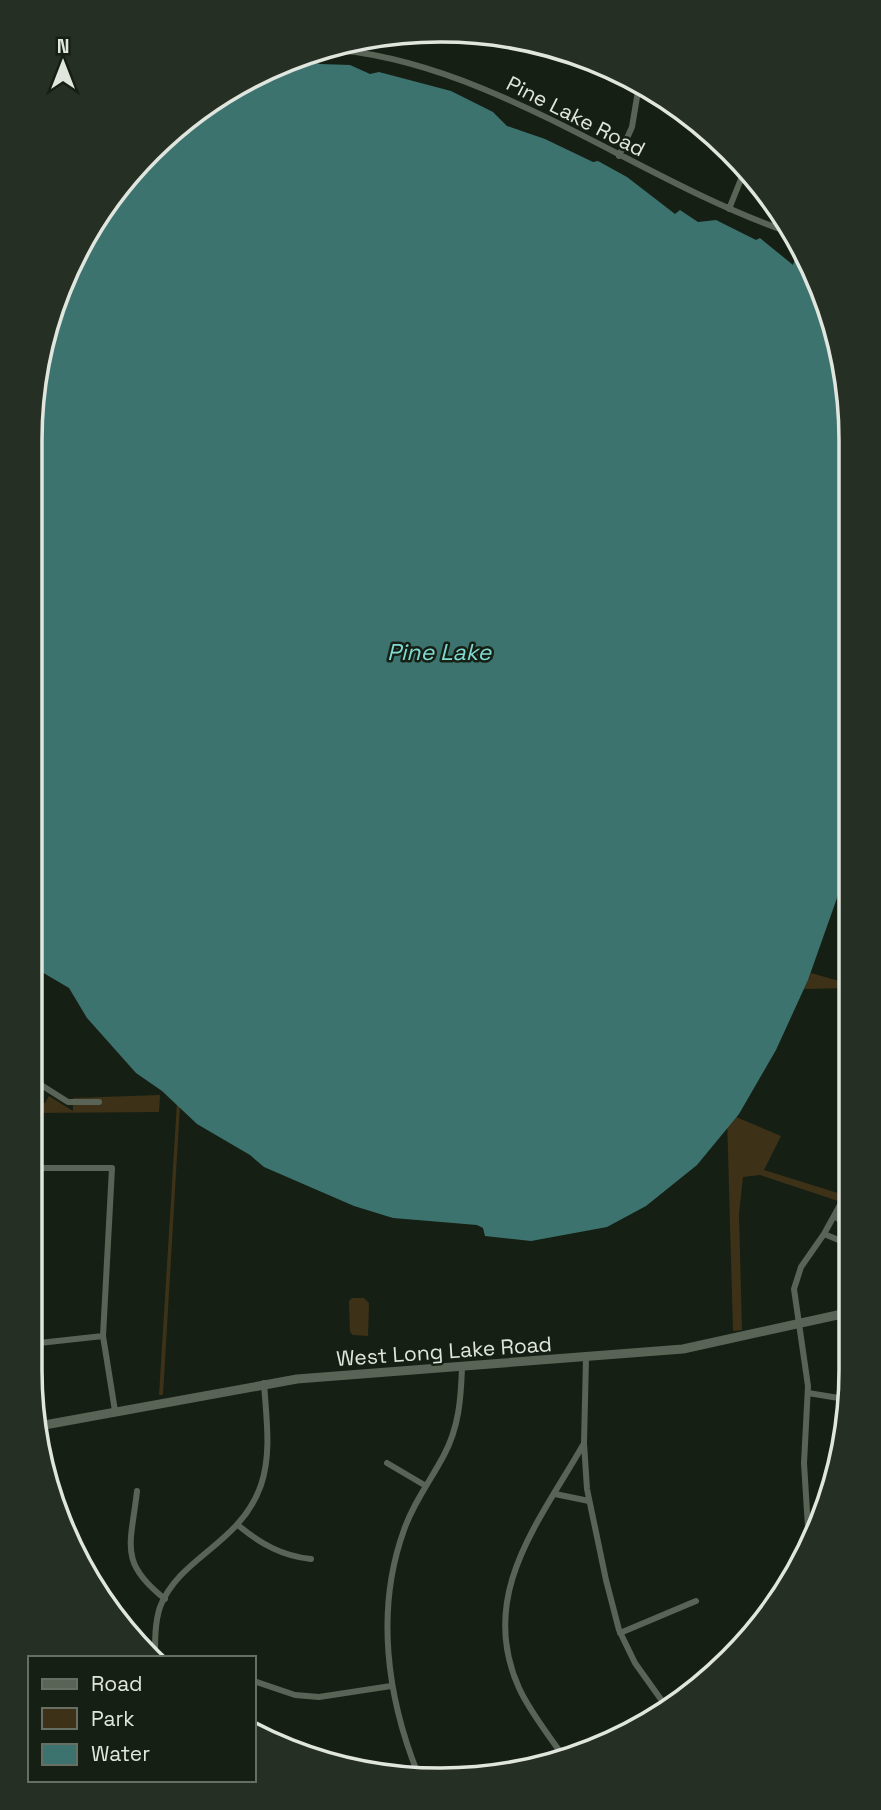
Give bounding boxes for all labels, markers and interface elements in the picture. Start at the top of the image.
north arrow [28,28,98,98]
text: N [57,34,69,59]
street label: Pine Lake Road [502,69,650,163]
water label: Pine Lake [387,637,493,667]
street label: West Long Lake Road [335,1330,553,1372]
legend [28,1656,256,1782]
text: Road [91,1670,143,1697]
text: Park [91,1705,135,1732]
text: Water [91,1740,150,1767]

